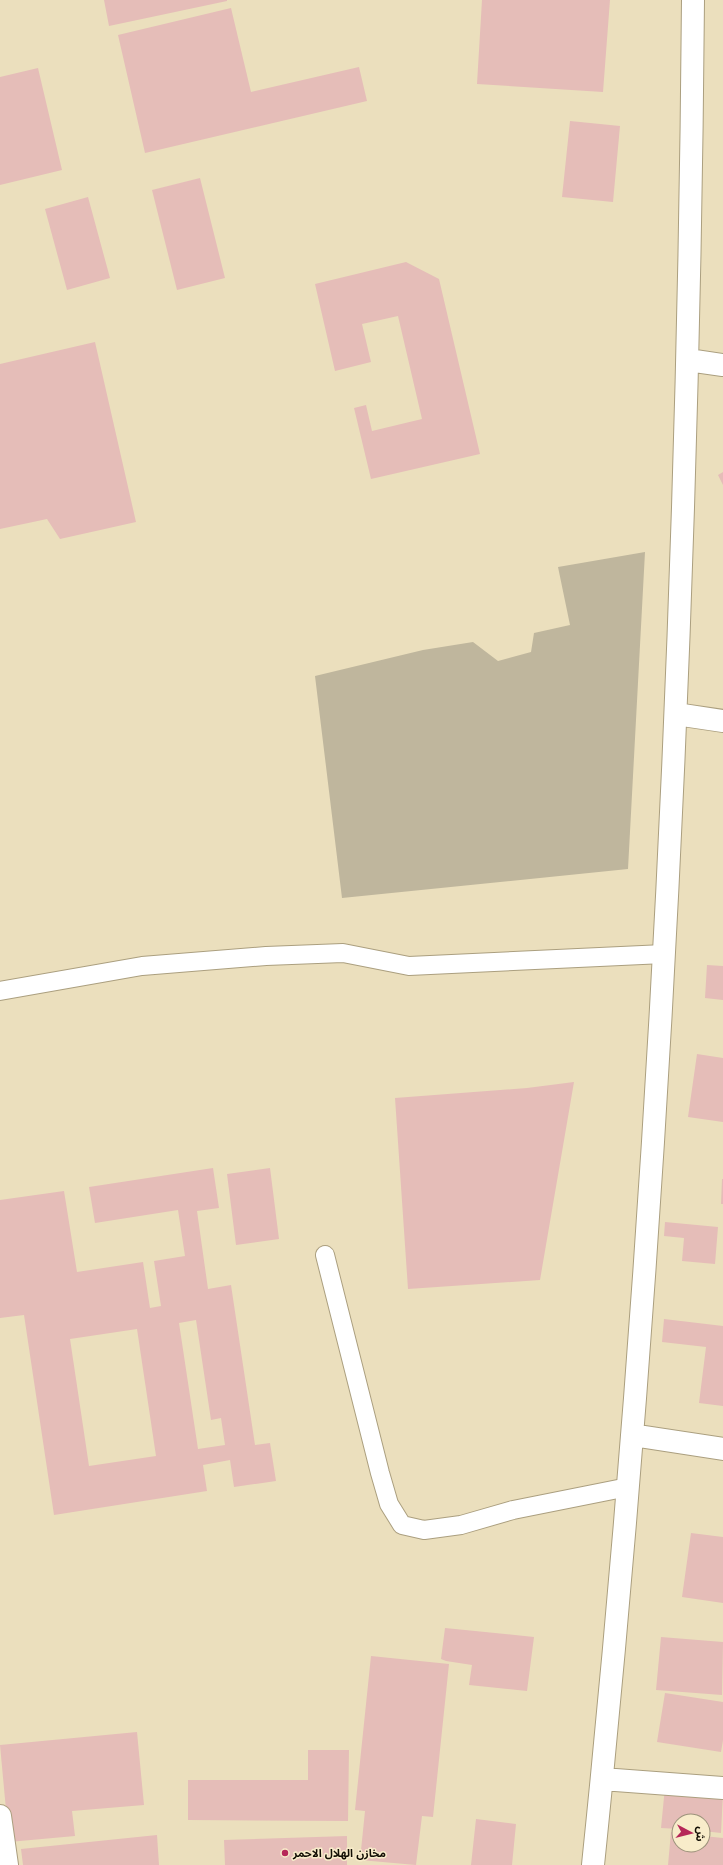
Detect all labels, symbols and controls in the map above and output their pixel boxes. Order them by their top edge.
north arrow [671,1813,711,1853]
text: ش [693,1826,708,1842]
place label: مخازن الهلال الاحمر [292,1847,386,1860]
marker: مخازن الهلال الاحمر [280,1848,290,1858]

